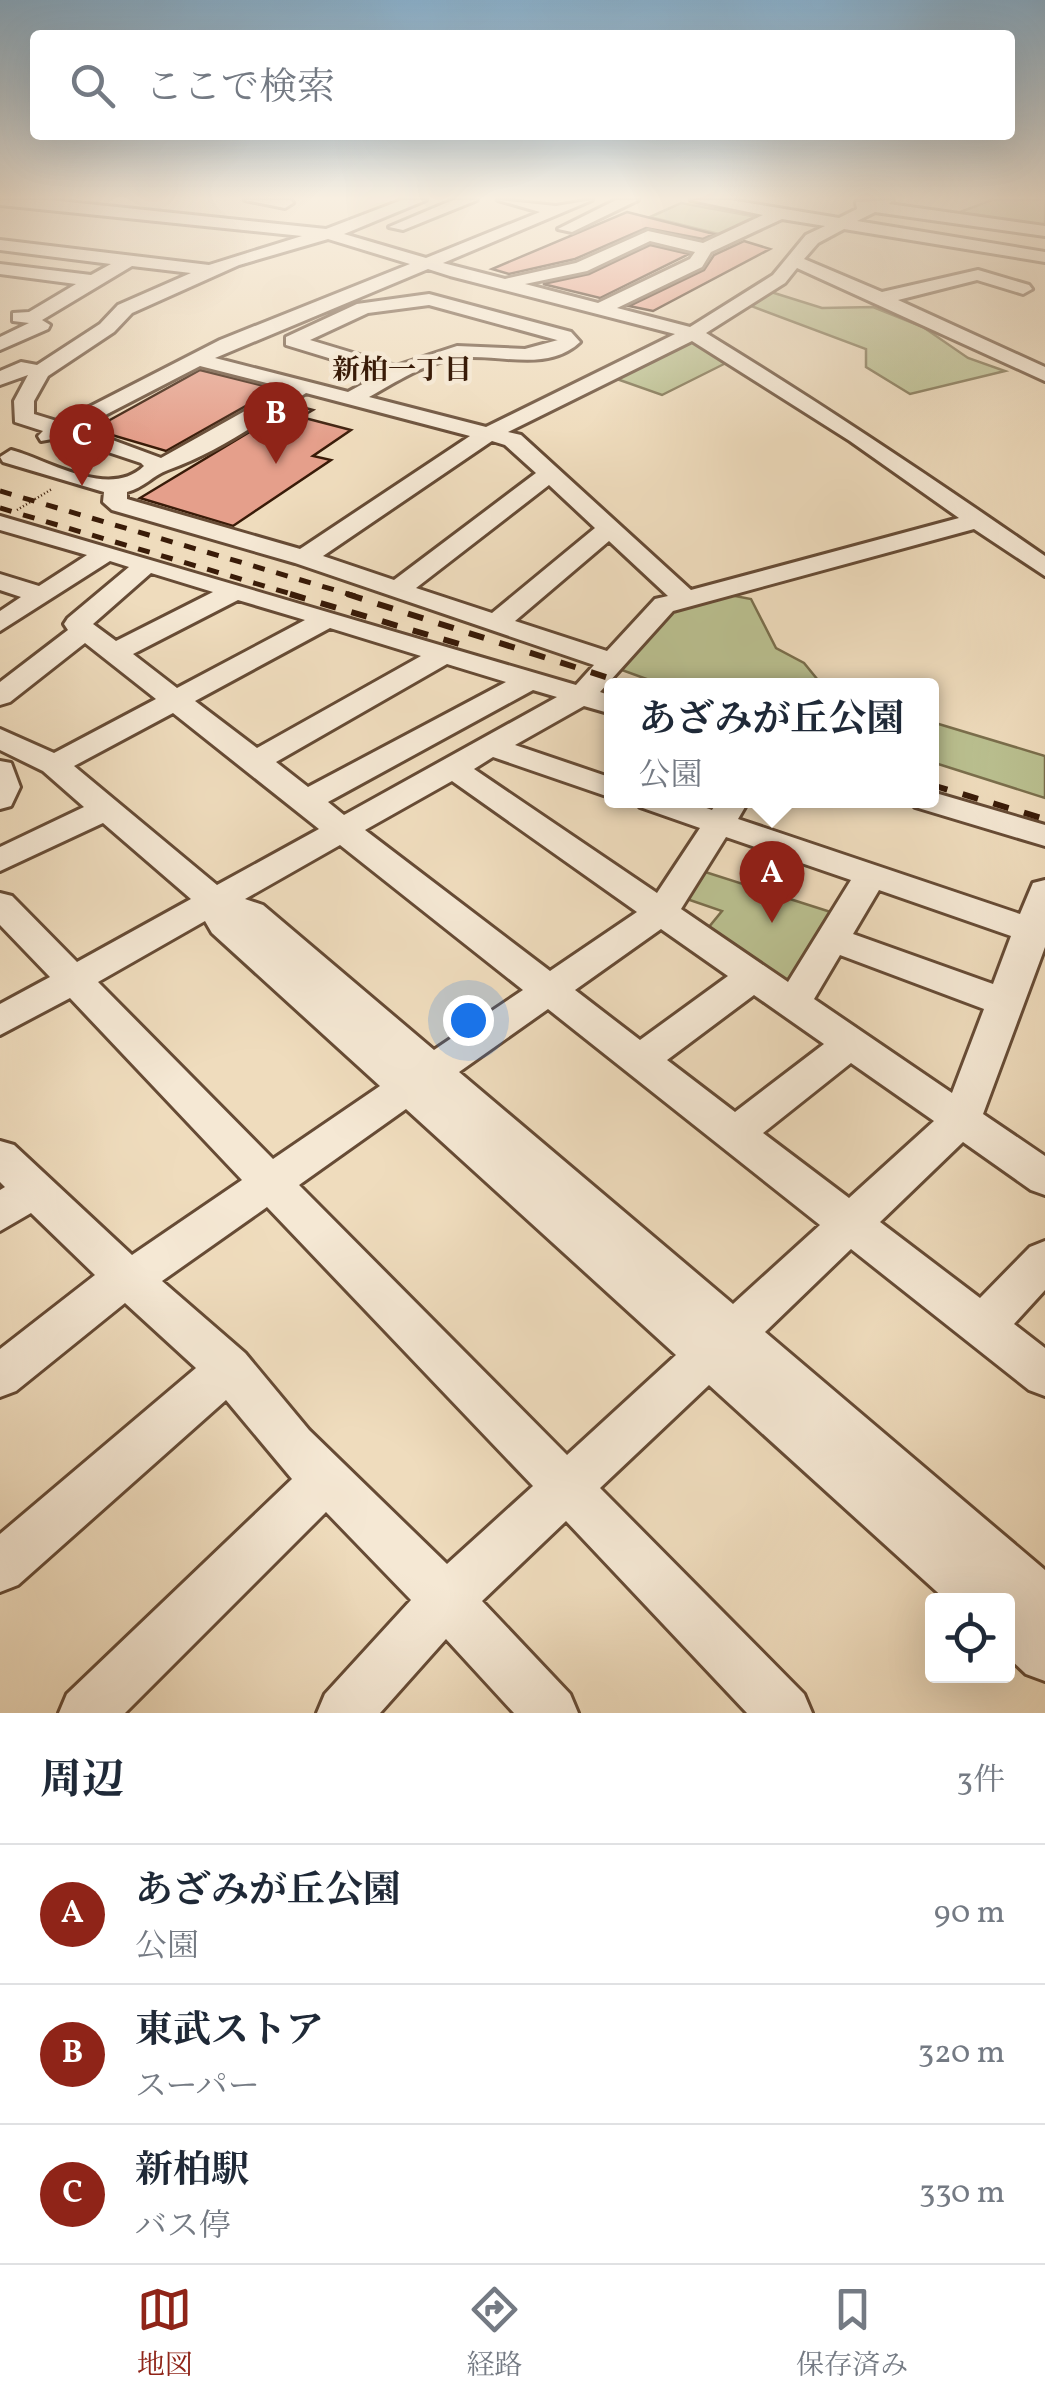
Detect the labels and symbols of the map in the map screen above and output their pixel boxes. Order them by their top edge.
district label: 新柏一丁目 [332,352,472,391]
pin: B [244,382,308,464]
pin: C [49,404,114,486]
pin: A [740,840,804,923]
your location [443,995,494,1046]

